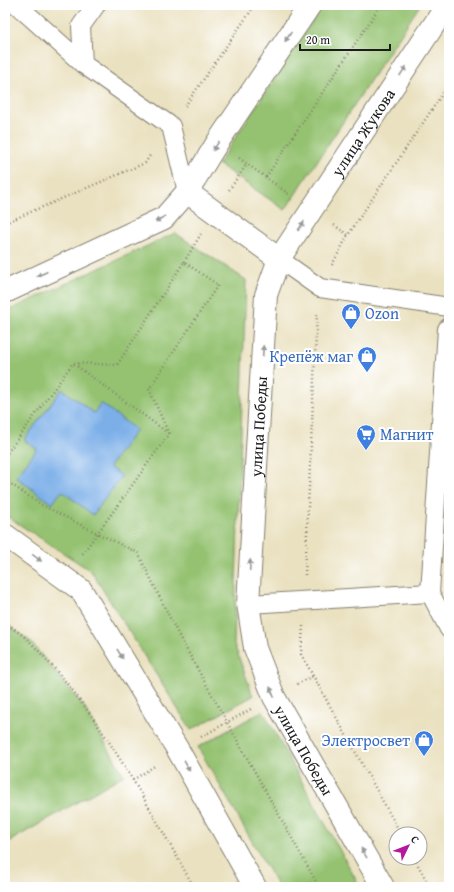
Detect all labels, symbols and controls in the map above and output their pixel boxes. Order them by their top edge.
scale bar [300,26,390,52]
text: 20 m [306,31,330,48]
one-way arrow [284,32,292,43]
one-way arrow [399,66,407,76]
street label: улица Жукова [324,83,401,182]
one-way arrow [212,141,220,151]
one-way arrow [154,216,166,222]
one-way arrow [297,220,304,232]
one-way arrow [37,271,48,277]
place label: Ozon [365,301,399,325]
shop icon: Ozon [340,302,362,330]
one-way arrow [260,344,266,357]
place label: Крепёж маг [269,344,353,368]
shop icon: Крепёж маг [356,345,378,373]
street label: улица Победы [243,375,273,478]
place label: Магнит [380,422,434,446]
supermarket icon: Магнит [355,423,377,451]
one-way arrow [31,554,42,562]
one-way arrow [247,559,254,571]
one-way arrow [116,649,124,659]
one-way arrow [268,685,274,697]
street label: улица Победы [268,699,340,800]
place label: Электросвет [322,728,410,752]
shop icon: Электросвет [413,729,435,757]
one-way arrow [183,760,190,771]
north arrow [388,826,428,866]
text: С [407,831,423,847]
one-way arrow [360,847,367,859]

